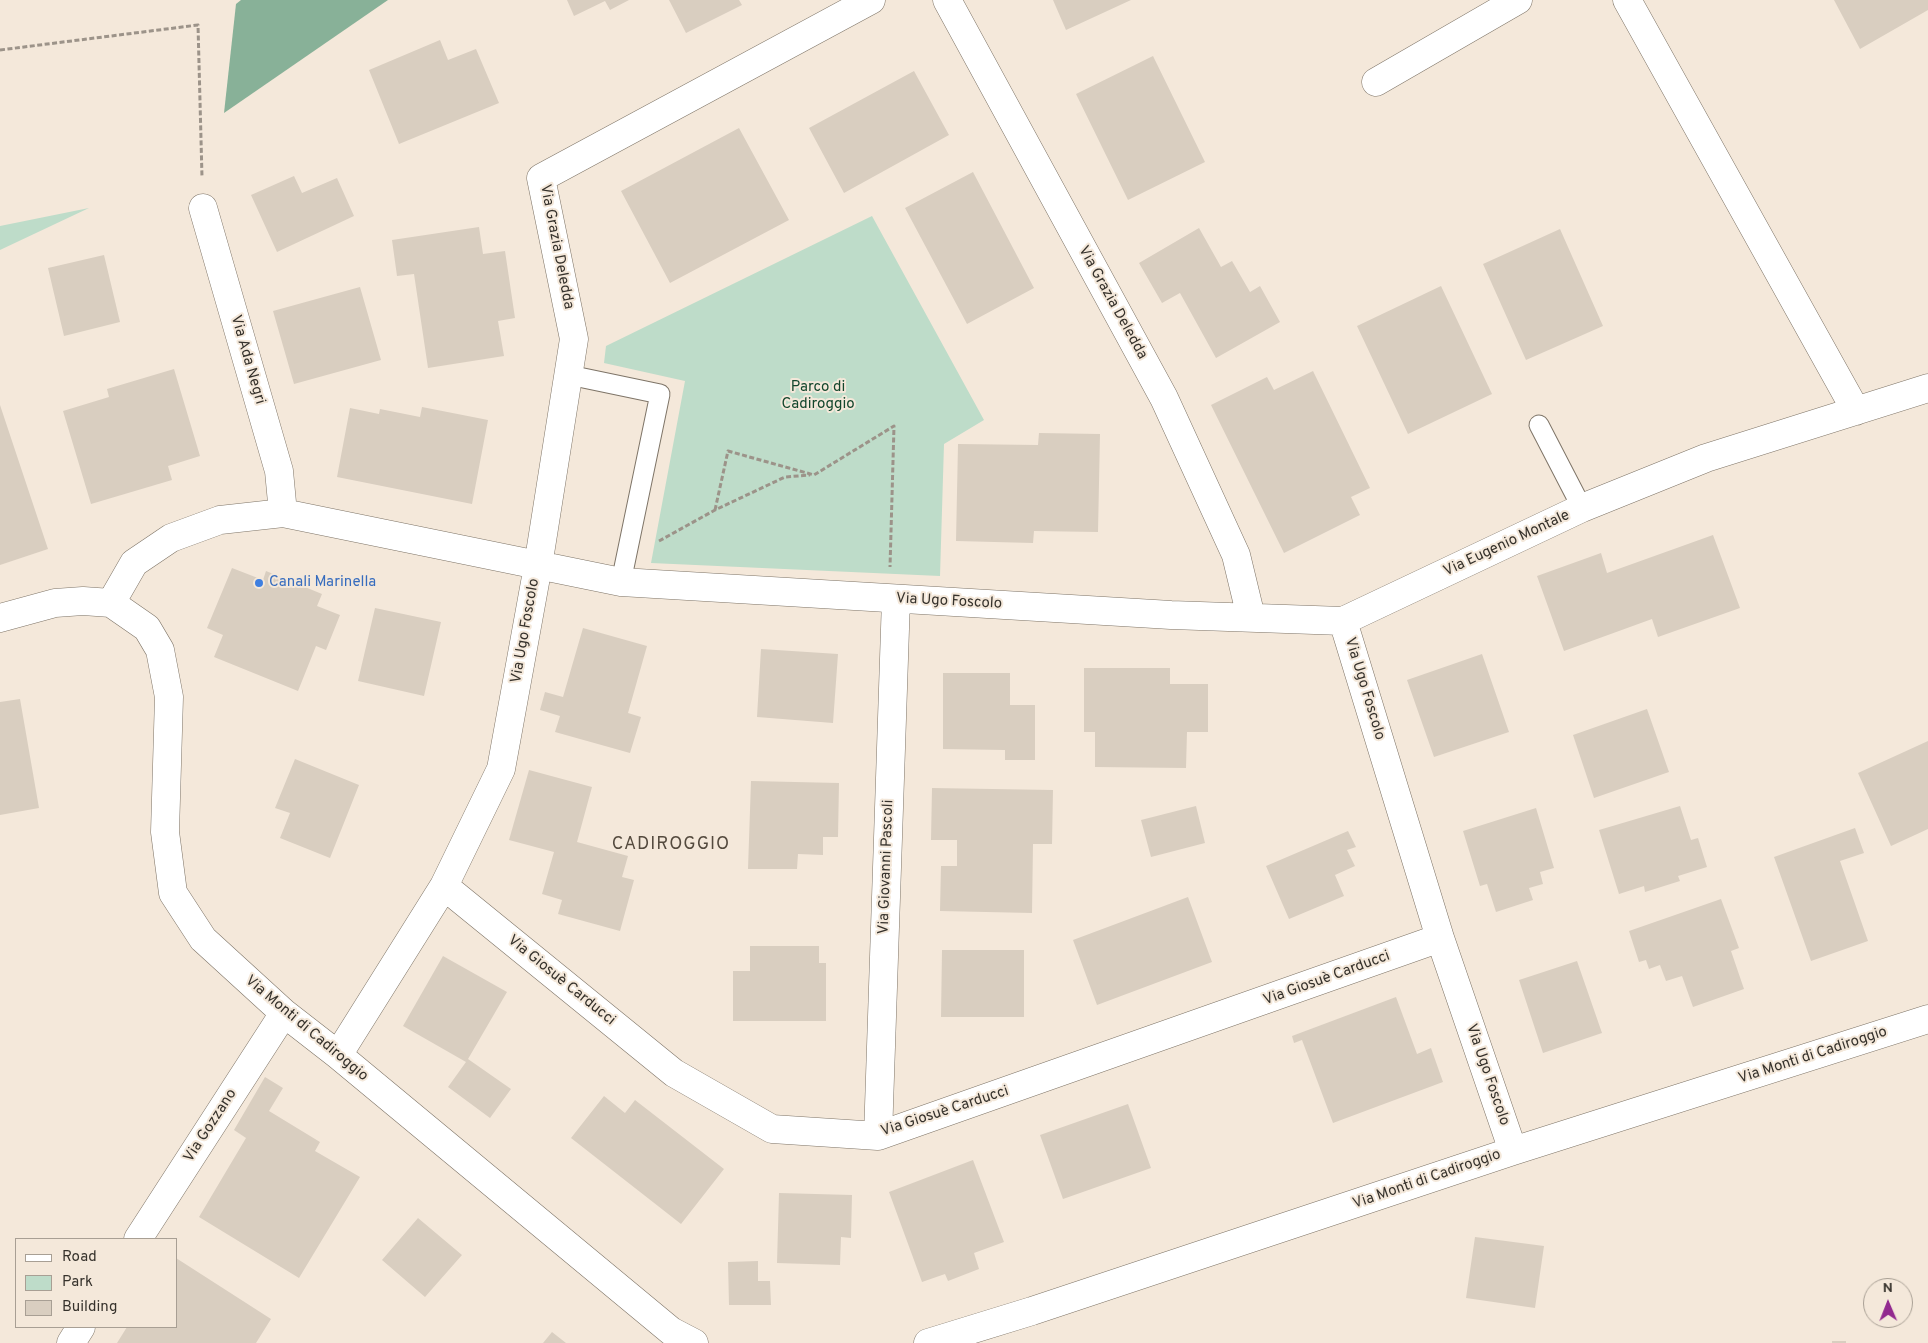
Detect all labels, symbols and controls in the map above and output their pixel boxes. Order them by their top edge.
street label: Via Grazia Deledda [535,183,577,311]
street label: Via Grazia Deledda [1073,243,1151,363]
street label: Via Ada Negri [226,313,268,407]
park label: Parco di Cadiroggio [781,379,855,414]
street label: Via Eugenio Montale [1441,507,1573,581]
place label: Canali Marinella [269,574,376,592]
marker: Canali Marinella [253,577,265,589]
street label: Via Ugo Foscolo [508,577,544,685]
street label: Via Ugo Foscolo [895,590,1003,614]
street label: Via Ugo Foscolo [1340,636,1388,742]
street label: Via Giovanni Pascoli [876,799,898,935]
district label: CADIROGGIO [611,834,731,856]
street label: Via Giosuè Carducci [504,932,618,1030]
street label: Via Giosuè Carducci [1261,948,1393,1010]
street label: Via Monti di Cadiroggio [241,972,371,1086]
street label: Via Ugo Foscolo [1461,1022,1513,1128]
street label: Via Monti di Cadiroggio [1736,1023,1890,1089]
street label: Via Giosuè Carducci [879,1083,1011,1141]
street label: Via Gozzano [181,1086,241,1166]
street label: Via Monti di Cadiroggio [1351,1146,1503,1214]
legend [15,1238,178,1328]
text: Road [62,1248,97,1267]
text: Park [62,1273,93,1292]
north arrow [1863,1278,1913,1328]
text: N [1883,1280,1893,1297]
text: Building [62,1298,117,1317]

